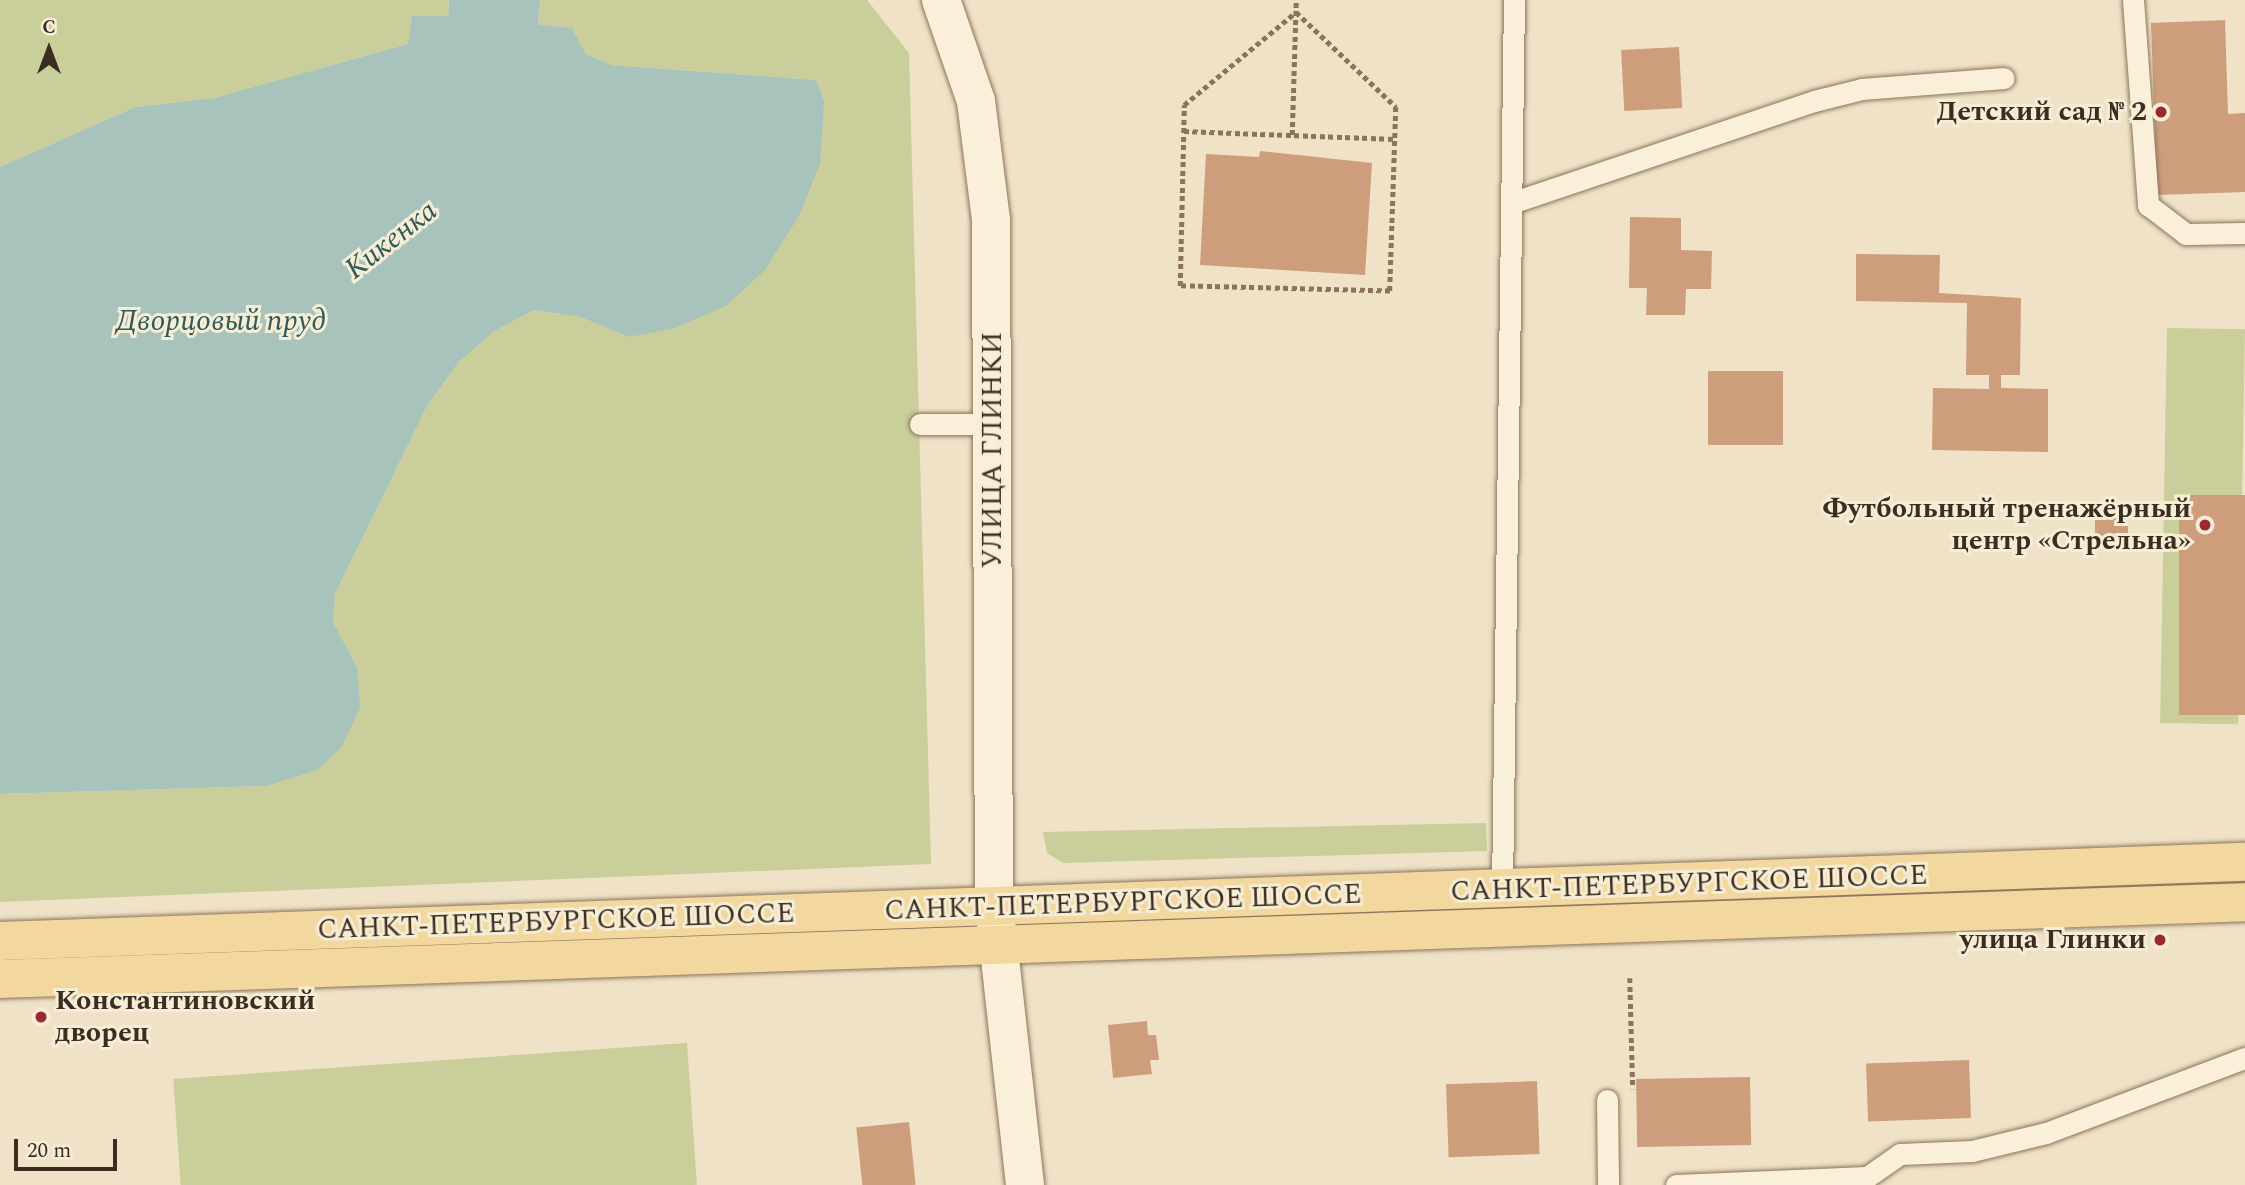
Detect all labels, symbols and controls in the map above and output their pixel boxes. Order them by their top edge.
text: С [42,13,56,42]
north arrow [14,14,84,84]
place label: Детский сад № 2 [1937,95,2147,129]
marker: Детский сад № 2 [2153,104,2169,120]
water label: Кикенка [338,193,444,287]
water label: Дворцовый пруд [116,303,326,339]
street label: УЛИЦА ГЛИНКИ [976,331,1010,569]
place label: Футбольный тренажёрный центр «Стрельна» [1822,492,2191,558]
marker: Футбольный тренажёрный центр «Стрельна» [2197,517,2213,533]
street label: САНКТ-ПЕТЕРБУРГСКОЕ ШОССЕ [1450,859,1928,909]
street label: САНКТ-ПЕТЕРБУРГСКОЕ ШОССЕ [884,878,1362,928]
street label: САНКТ-ПЕТЕРБУРГСКОЕ ШОССЕ [317,897,795,947]
place label: улица Глинки [1960,923,2146,957]
marker: улица Глинки [2152,932,2168,948]
place label: Константиновский дворец [55,984,315,1050]
marker: Константиновский дворец [33,1009,49,1025]
scale bar [18,1126,121,1170]
text: 20 m [27,1135,71,1167]

